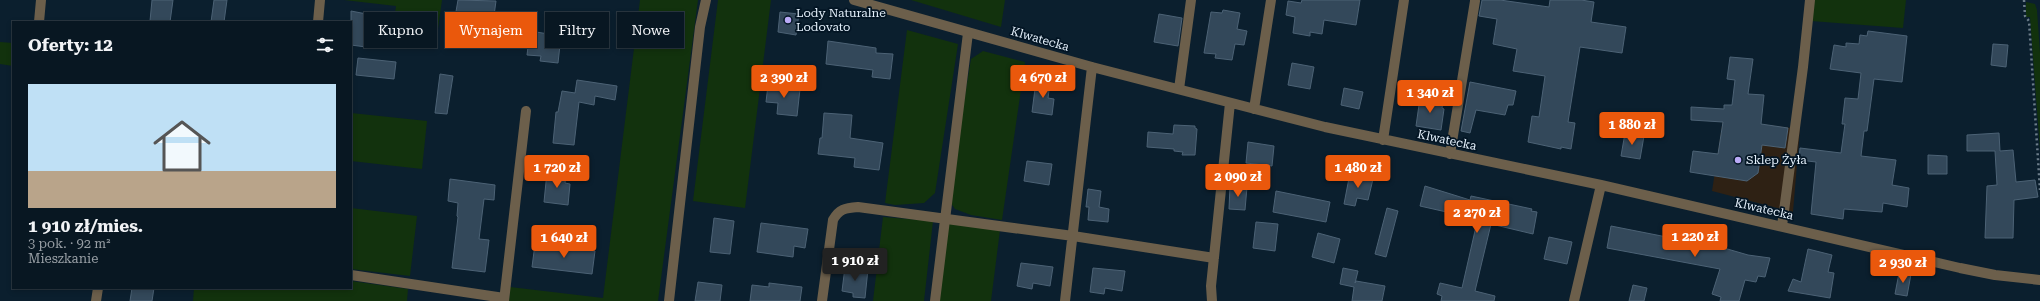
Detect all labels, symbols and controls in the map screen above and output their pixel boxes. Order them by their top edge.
place label: Lody Naturalne Lodovato [796,6,886,34]
chip: Kupno [364,12,437,48]
chip: Wynajem [445,12,537,48]
chip: Filtry [545,12,609,48]
chip: Nowe [617,12,684,48]
marker: Lody Naturalne Lodovato [783,15,793,25]
street label: Klwatecka [1009,24,1071,54]
icon: filters [314,34,336,56]
text: Oferty: 12 [28,35,113,55]
pin: 2 390 zł [743,65,825,99]
pin: 4 670 zł [1002,65,1084,99]
text: 2 390 zł [760,70,808,85]
text: 4 670 zł [1019,70,1067,85]
pin: 1 340 zł [1389,80,1471,114]
text: 1 340 zł [1406,85,1454,100]
icon: home [146,110,218,182]
pin: 1 880 zł [1591,112,1673,146]
text: 1 880 zł [1608,117,1656,132]
street label: Klwatecka [1416,127,1478,153]
place label: Sklep Żyła [1746,153,1807,167]
pin: 1 720 zł [516,155,598,189]
pin: 1 480 zł [1317,155,1399,189]
marker: Sklep Żyła [1733,155,1743,165]
text: 1 720 zł [533,160,581,175]
text: 1 480 zł [1334,160,1382,175]
pin: 2 090 zł [1197,164,1279,198]
text: 2 090 zł [1214,169,1262,184]
street label: Klwatecka [1733,195,1795,223]
pin: 2 270 zł [1436,200,1518,234]
text: 2 270 zł [1453,205,1501,220]
text: 1 910 zł/mies. [28,216,143,236]
pin: 1 220 zł [1654,224,1736,258]
pin: 1 640 zł [523,225,605,259]
text: 1 220 zł [1671,229,1719,244]
text: 1 640 zł [540,230,588,245]
text: 3 pok. · 92 m² [28,236,110,251]
pin: 1 910 zł [814,248,896,282]
pin: 2 930 zł [1862,250,1944,284]
text: Mieszkanie [28,251,98,266]
text: 1 910 zł [831,253,879,268]
text: 2 930 zł [1879,255,1927,270]

